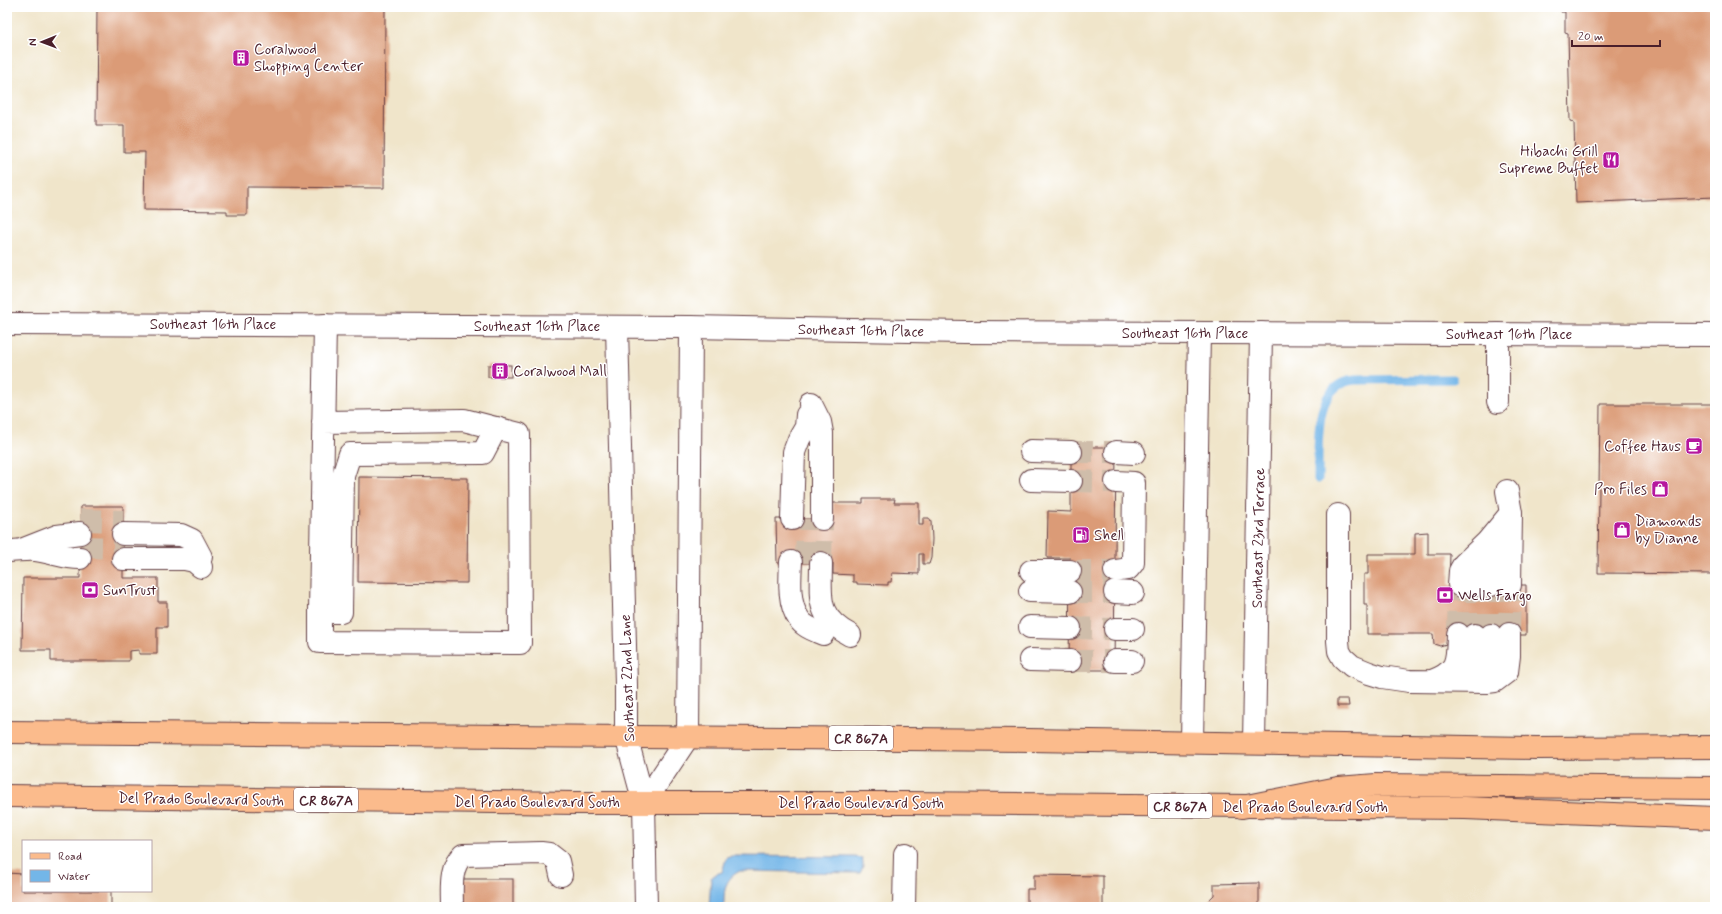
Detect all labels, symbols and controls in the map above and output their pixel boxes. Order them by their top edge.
north arrow [22,22,62,62]
scale bar [1572,22,1660,48]
text: 20 m [1578,29,1604,45]
text: N [26,38,40,46]
place label: Coralwood Shopping Center [254,40,364,77]
building icon: Coralwood Shopping Center [231,48,251,68]
place label: Hibachi Grill Supreme Buffet [1499,142,1598,179]
restaurant icon: Hibachi Grill Supreme Buffet [1601,150,1621,170]
street label: Southeast 16th Place [150,315,276,335]
street label: Southeast 16th Place [474,317,600,337]
street label: Southeast 16th Place [798,320,925,342]
street label: Southeast 16th Place [1122,324,1248,344]
street label: Southeast 16th Place [1446,325,1572,345]
building icon: Coralwood Mall [490,361,510,381]
place label: Coralwood Mall [513,362,607,382]
cafe icon: Coffee Haus [1684,436,1704,456]
place label: Coffee Haus [1604,437,1681,457]
street label: Southeast 23rd Terrace [1248,468,1270,608]
shop icon: Pro Files [1650,479,1670,499]
place label: Pro Files [1594,480,1647,500]
place label: Diamonds by Dianne [1635,512,1702,549]
shop icon: Diamonds by Dianne [1612,520,1632,540]
fuel station icon: Shell [1071,525,1091,545]
place label: Shell [1094,526,1124,546]
bank icon: SunTrust [80,580,100,600]
place label: SunTrust [103,581,157,601]
bank icon: Wells Fargo [1435,585,1455,605]
place label: Wells Fargo [1458,586,1532,606]
street label: Southeast 22nd Lane [616,614,640,742]
road number: CR 867A [829,726,893,750]
road number: CR 867A [294,788,358,812]
street label: Del Prado Boulevard South [118,789,284,811]
street label: Del Prado Boulevard South [454,793,620,813]
street label: Del Prado Boulevard South [778,794,944,814]
road number: CR 867A [1148,794,1212,818]
street label: Del Prado Boulevard South [1222,798,1388,818]
legend [22,840,152,892]
text: Road [58,849,82,865]
text: Water [58,869,90,885]

